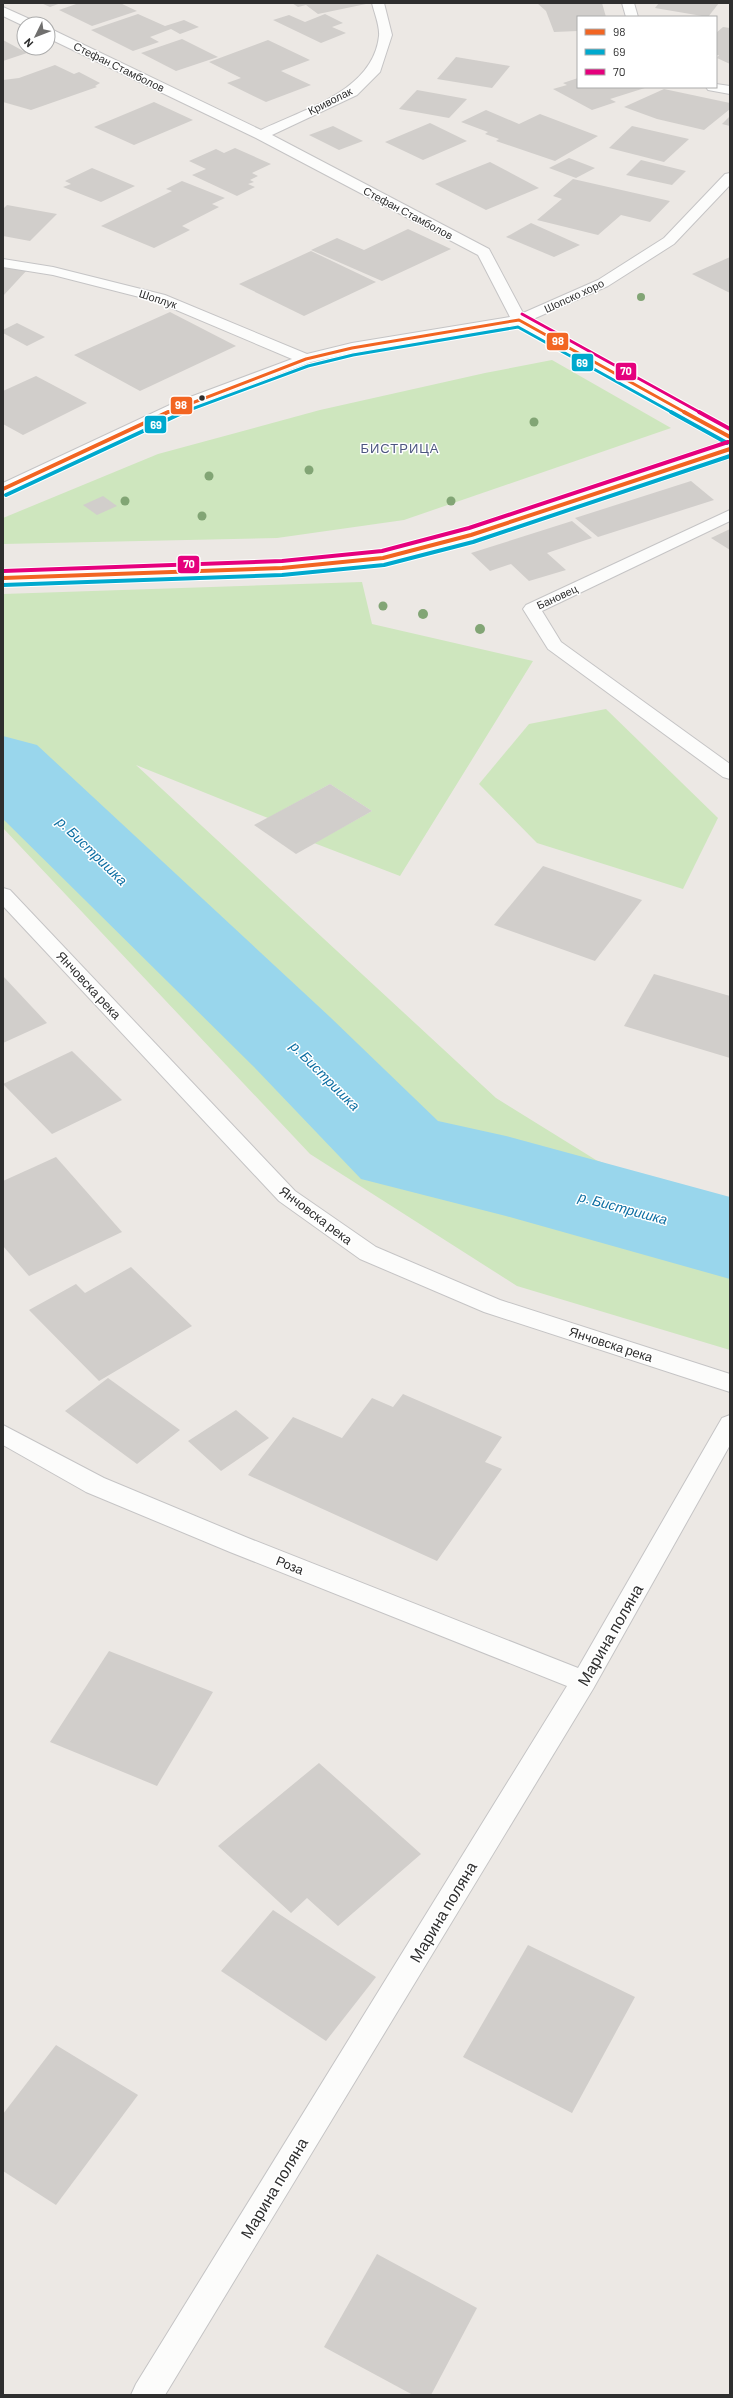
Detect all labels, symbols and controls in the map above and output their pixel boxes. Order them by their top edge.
north arrow [16,16,56,56]
legend [577,16,717,88]
text: 98 [613,24,626,38]
text: N [21,36,36,50]
street label: Стефан Стамболов [72,39,167,94]
text: 69 [613,44,625,58]
text: 70 [613,64,625,78]
street label: Криволак [306,84,354,117]
street label: Стефан Стамболов [361,183,455,242]
street label: Шопско хоро [542,276,606,315]
street label: Шоплук [138,286,179,311]
line badge: 98 [546,332,569,351]
text: 98 [552,334,564,347]
line badge: 69 [571,353,594,372]
text: 69 [576,356,588,369]
line badge: 70 [615,362,637,381]
text: 70 [620,364,632,377]
unlabelled marker [197,393,207,403]
line badge: 98 [170,396,193,415]
text: 98 [175,398,187,411]
line badge: 69 [144,415,167,434]
text: 69 [150,418,162,431]
district label: БИСТРИЦА [360,440,440,456]
line badge: 70 [177,555,200,574]
text: 70 [183,557,195,570]
street label: Бановец [534,581,580,612]
water label: р. Бистришка [53,812,131,889]
street label: Янчовска река [53,948,125,1023]
water label: р. Бистришка [286,1037,364,1114]
street label: Янчовска река [276,1182,356,1248]
water label: р. Бистришка [576,1187,670,1228]
street label: Янчовска река [567,1323,656,1365]
street label: Роза [274,1552,307,1578]
street label: Марина поляна [573,1580,646,1689]
street label: Марина поляна [405,1858,480,1966]
street label: Марина поляна [236,2134,311,2242]

